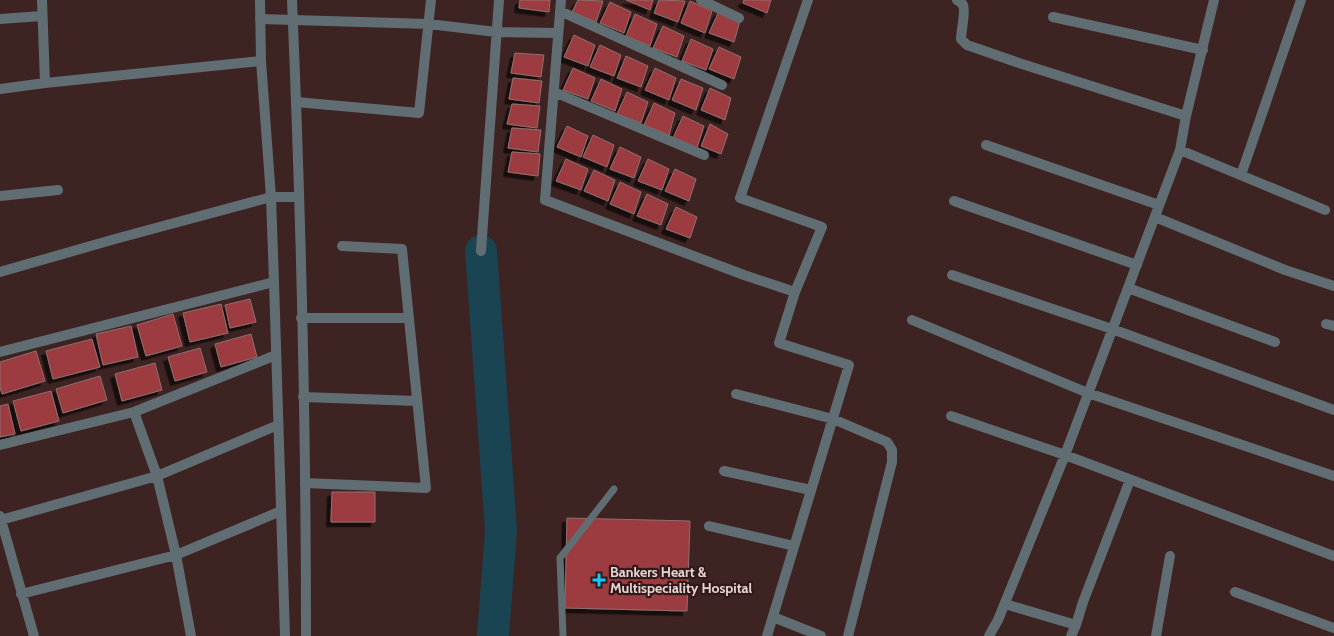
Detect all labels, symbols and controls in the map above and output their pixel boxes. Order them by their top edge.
place label: Bankers Heart & Multispeciality Hospital [610,563,752,597]
marker: Bankers Heart & Multispeciality Hospital [592,573,606,587]

